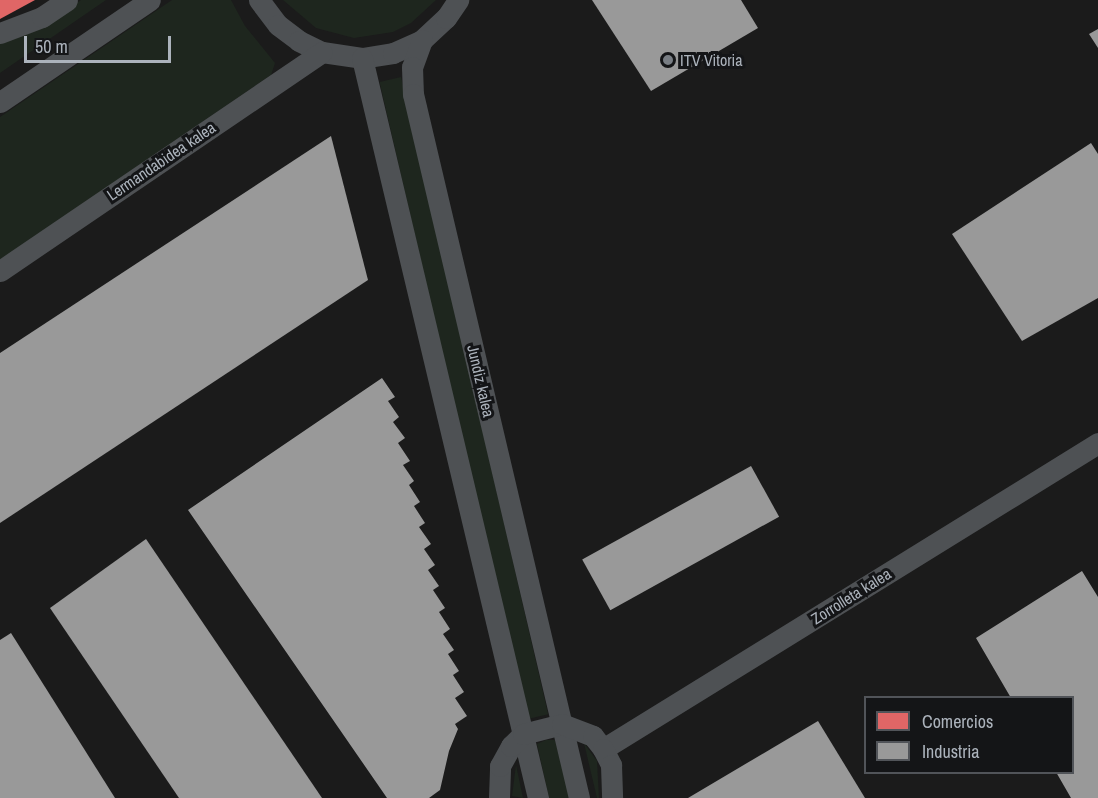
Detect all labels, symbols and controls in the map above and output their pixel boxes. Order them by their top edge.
scale bar [27,24,174,62]
text: 50 m [35,34,68,59]
place label: ITV Vitoria [680,50,742,70]
marker: ITV Vitoria [661,53,675,67]
street label: Lermandabidea kalea [103,118,219,204]
street label: Jundiz kalea [463,343,499,419]
street label: Zorrolleta kalea [808,564,894,628]
legend [864,696,1074,774]
text: Comercios [922,709,993,734]
text: Industria [922,739,979,764]

